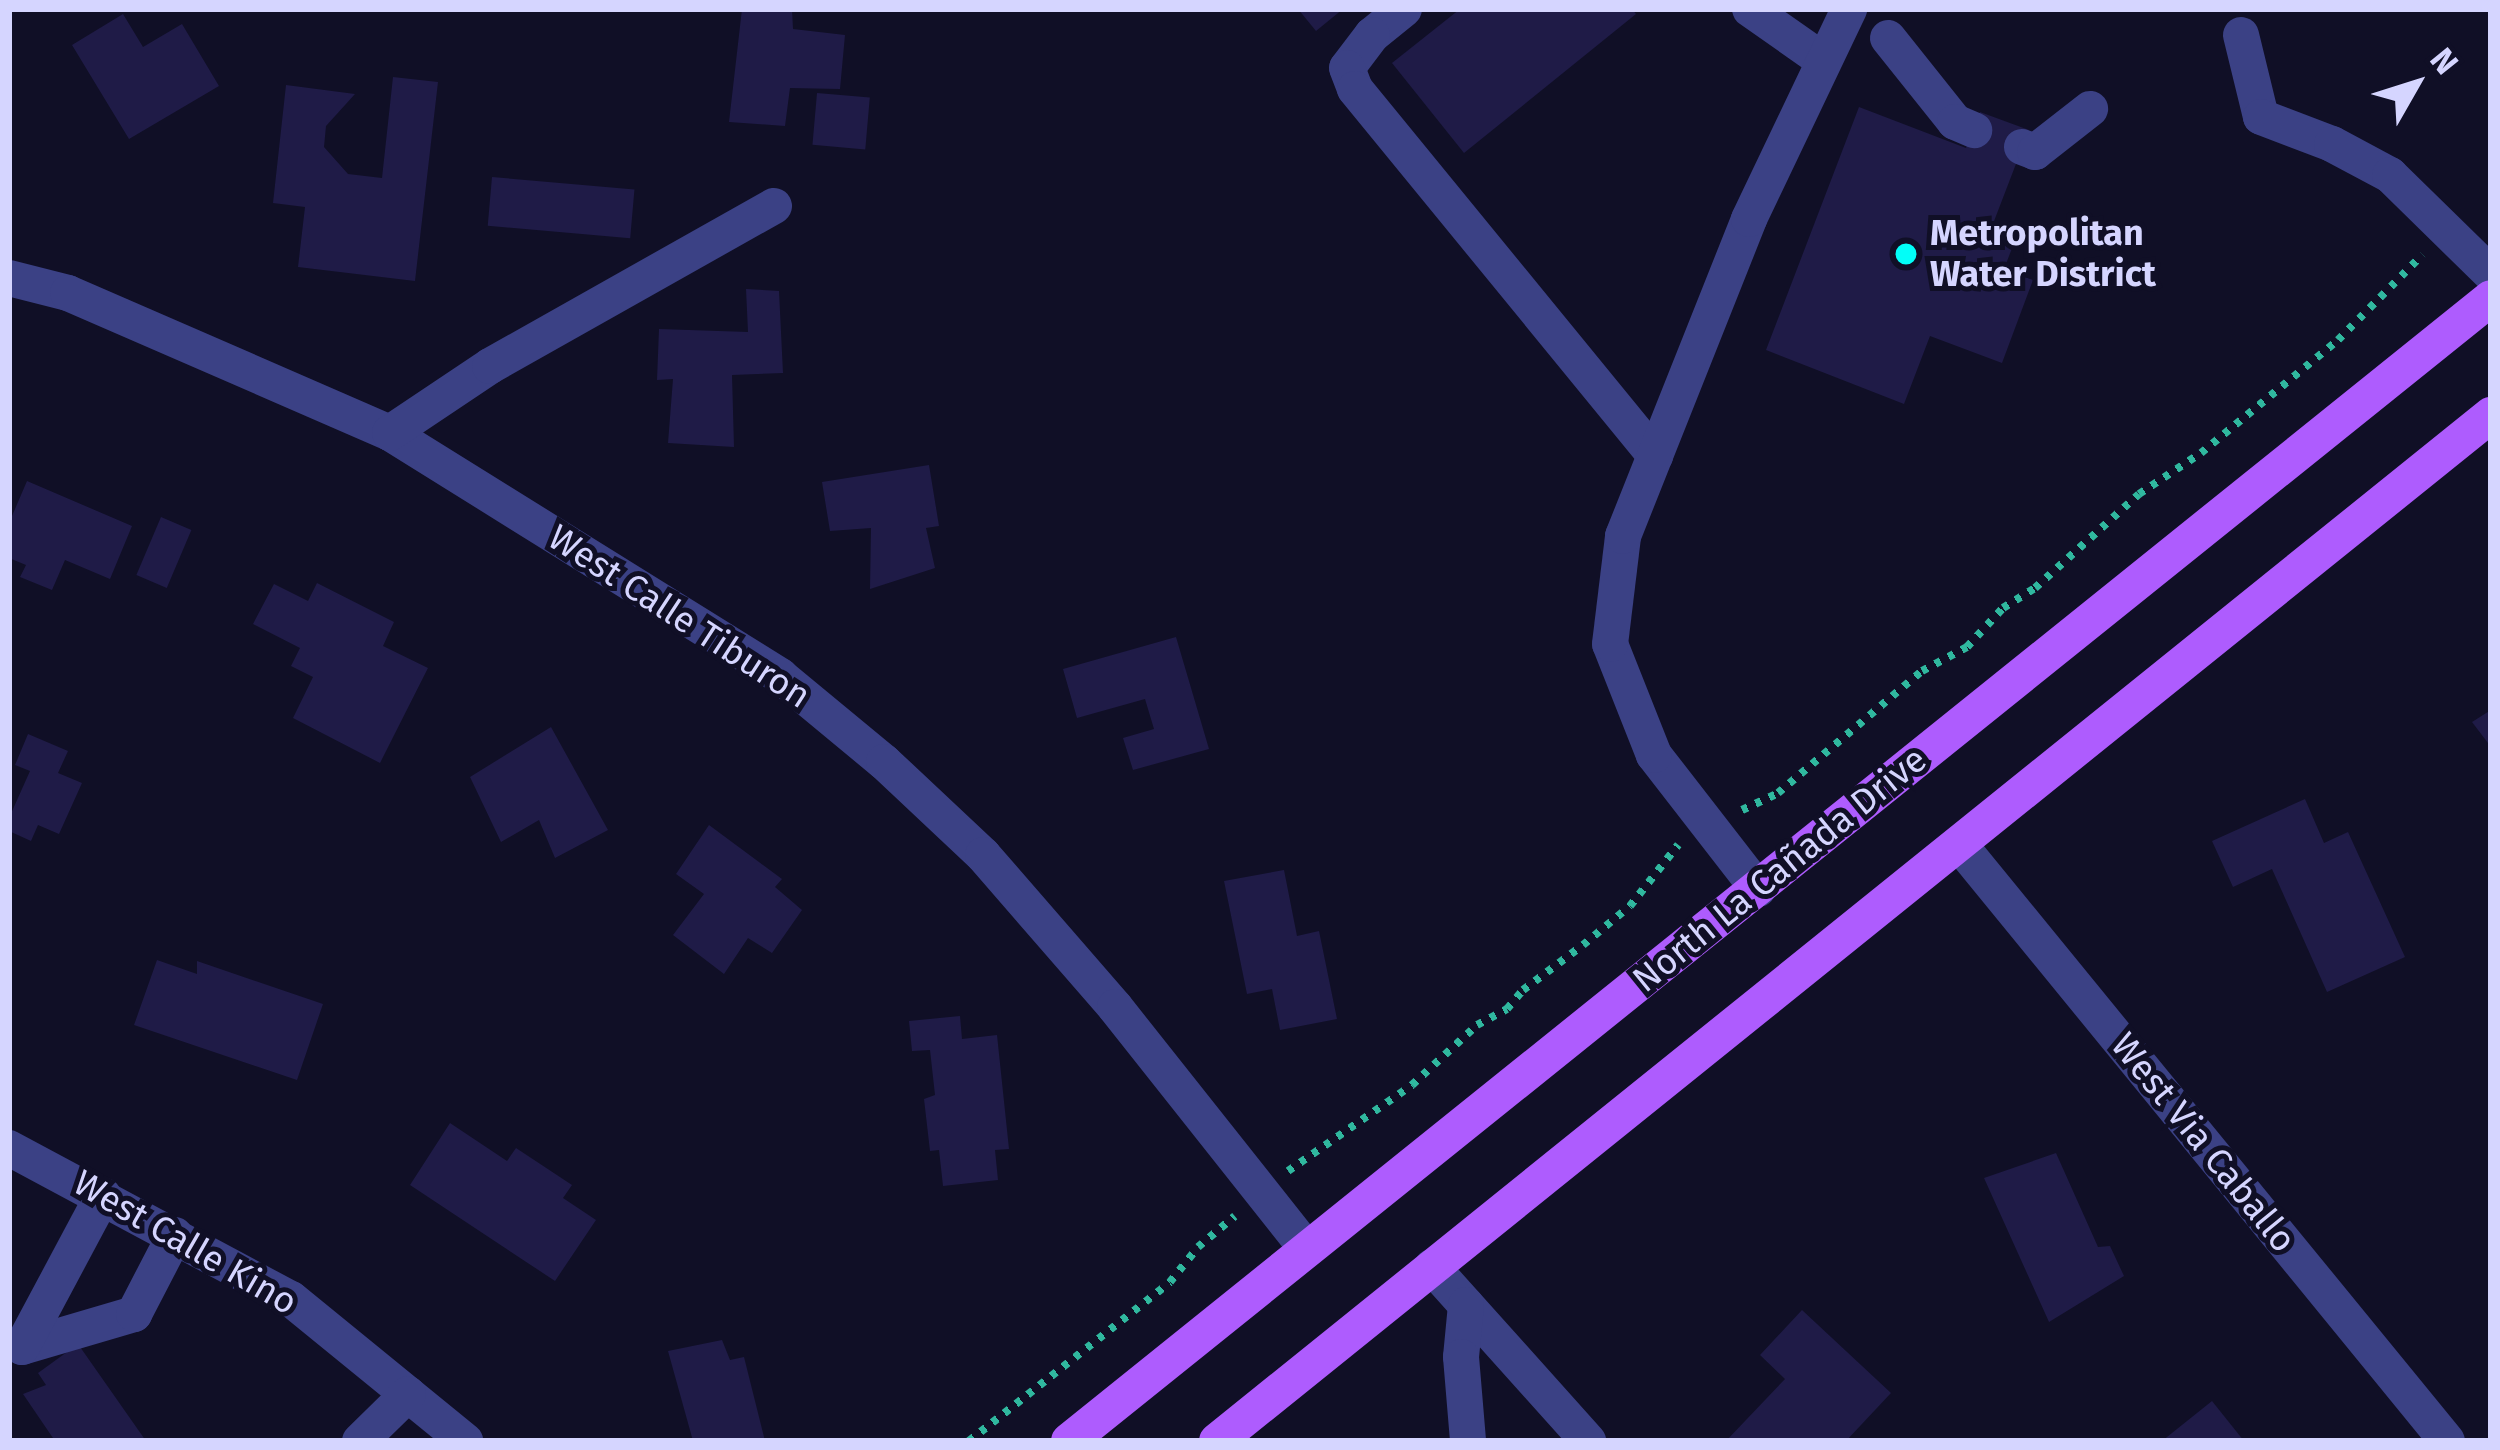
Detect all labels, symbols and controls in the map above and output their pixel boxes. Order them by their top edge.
north arrow [2356,24,2476,144]
text: N [2422,40,2466,82]
place label: Metropolitan Water District [1930,211,2156,296]
marker: Metropolitan Water District [1893,241,1919,267]
street label: West Calle Tiburon [540,516,818,718]
street label: North La Cañada Drive [1625,738,1935,1002]
street label: West Via Caballo [2102,1025,2304,1261]
street label: West Calle Kino [66,1162,304,1324]

